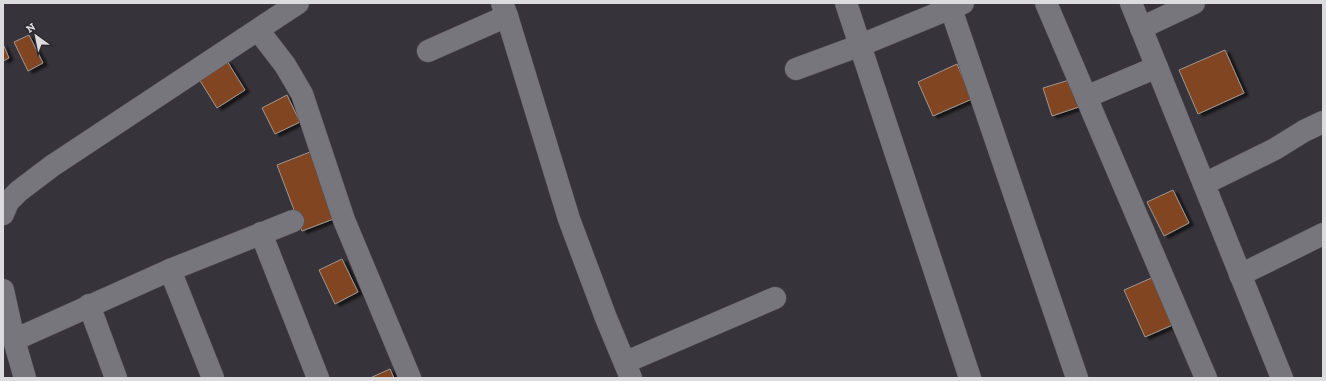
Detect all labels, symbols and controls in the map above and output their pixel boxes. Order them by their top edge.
north arrow [16,16,56,56]
text: N [24,20,38,36]

